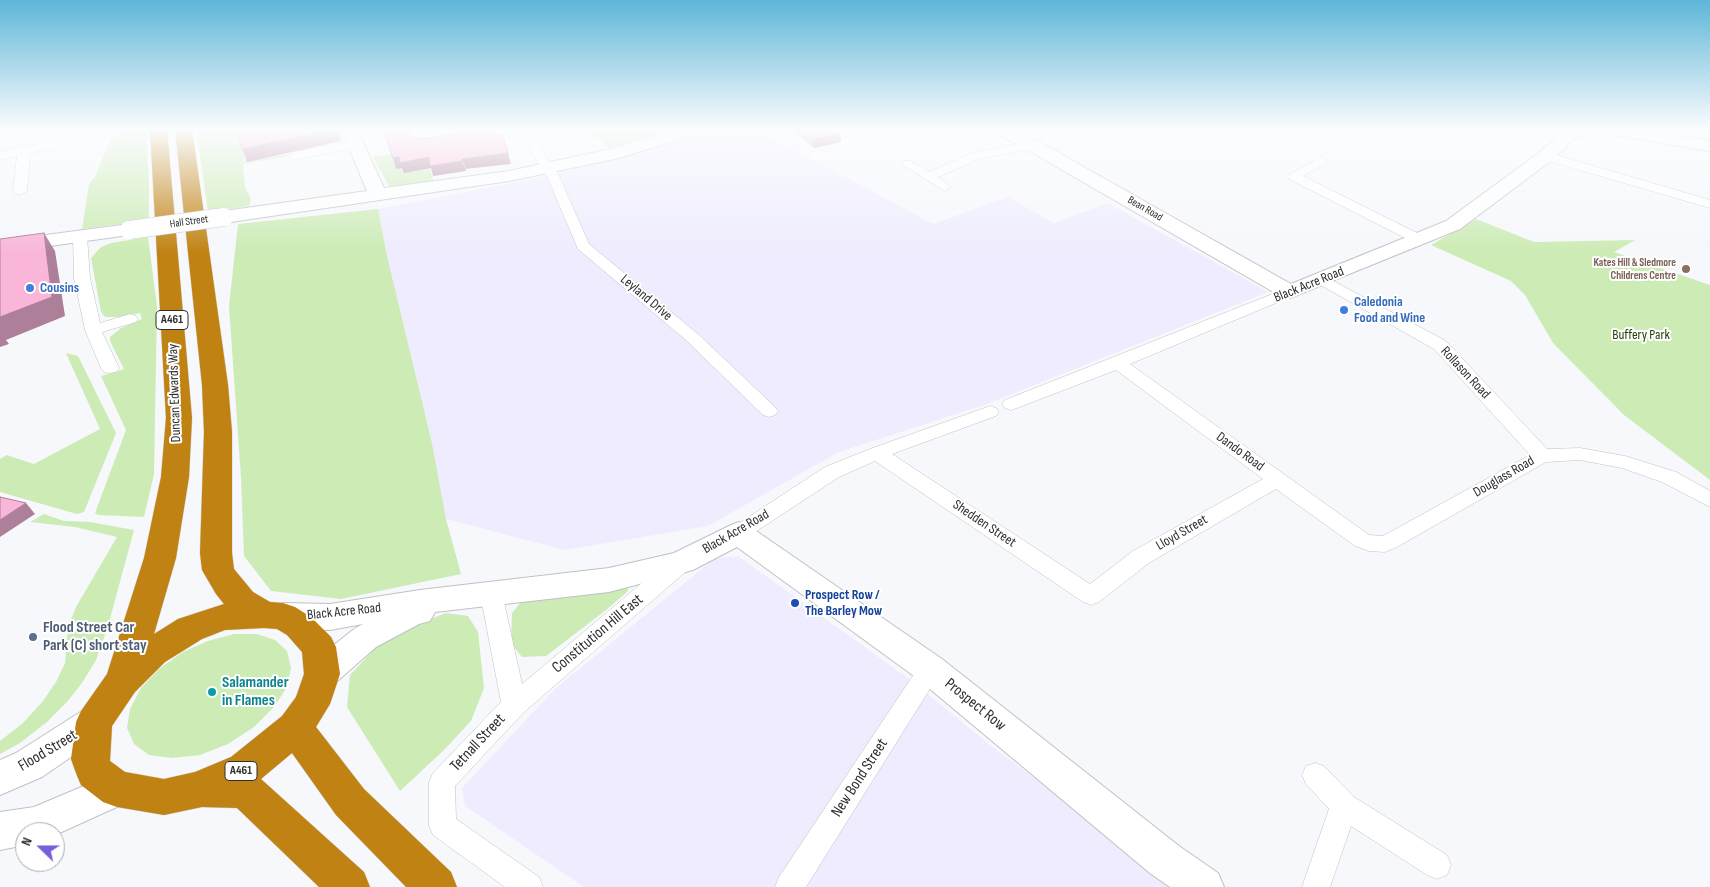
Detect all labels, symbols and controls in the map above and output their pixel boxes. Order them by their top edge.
street label: Bean Road [1125,194,1165,224]
street label: Hall Street [169,213,209,231]
place label: Kates Hill & Sledmore Childrens Centre [1593,256,1676,282]
street label: Black Acre Road [1272,263,1346,307]
marker: Kates Hill & Sledmore Childrens Centre [1680,263,1692,275]
street label: Leyland Drive [617,271,675,325]
place label: Cousins [40,280,79,296]
marker: Cousins [24,282,36,294]
place label: Caledonia Food and Wine [1354,294,1425,326]
marker: Caledonia Food and Wine [1338,304,1350,316]
road number: A461 [156,310,188,330]
park label: Buffery Park [1612,327,1670,343]
street label: Duncan Edwards Way [165,343,185,443]
street label: Rollason Road [1437,343,1493,403]
street label: Dando Road [1213,429,1267,475]
street label: Douglass Road [1471,453,1537,501]
street label: Shedden Street [949,497,1019,551]
street label: Black Acre Road [700,506,772,558]
street label: Lloyd Street [1153,512,1211,554]
place label: Prospect Row / The Barley Mow [805,587,882,620]
street label: Constitution Hill East [549,590,647,678]
marker: Prospect Row / The Barley Mow [789,597,801,609]
street label: Black Acre Road [306,600,382,624]
place label: Flood Street Car Park (C) short stay [43,618,147,656]
marker: Flood Street Car Park (C) short stay [27,631,39,643]
place label: Salamander in Flames [222,673,289,711]
street label: Prospect Row [941,675,1009,735]
marker: Salamander in Flames [206,686,218,698]
street label: Tetnall Street [446,710,510,776]
street label: Flood Street [15,726,81,776]
street label: New Bond Street [828,735,892,821]
road number: A461 [225,761,257,780]
north arrow [15,822,65,872]
text: N [17,835,36,848]

